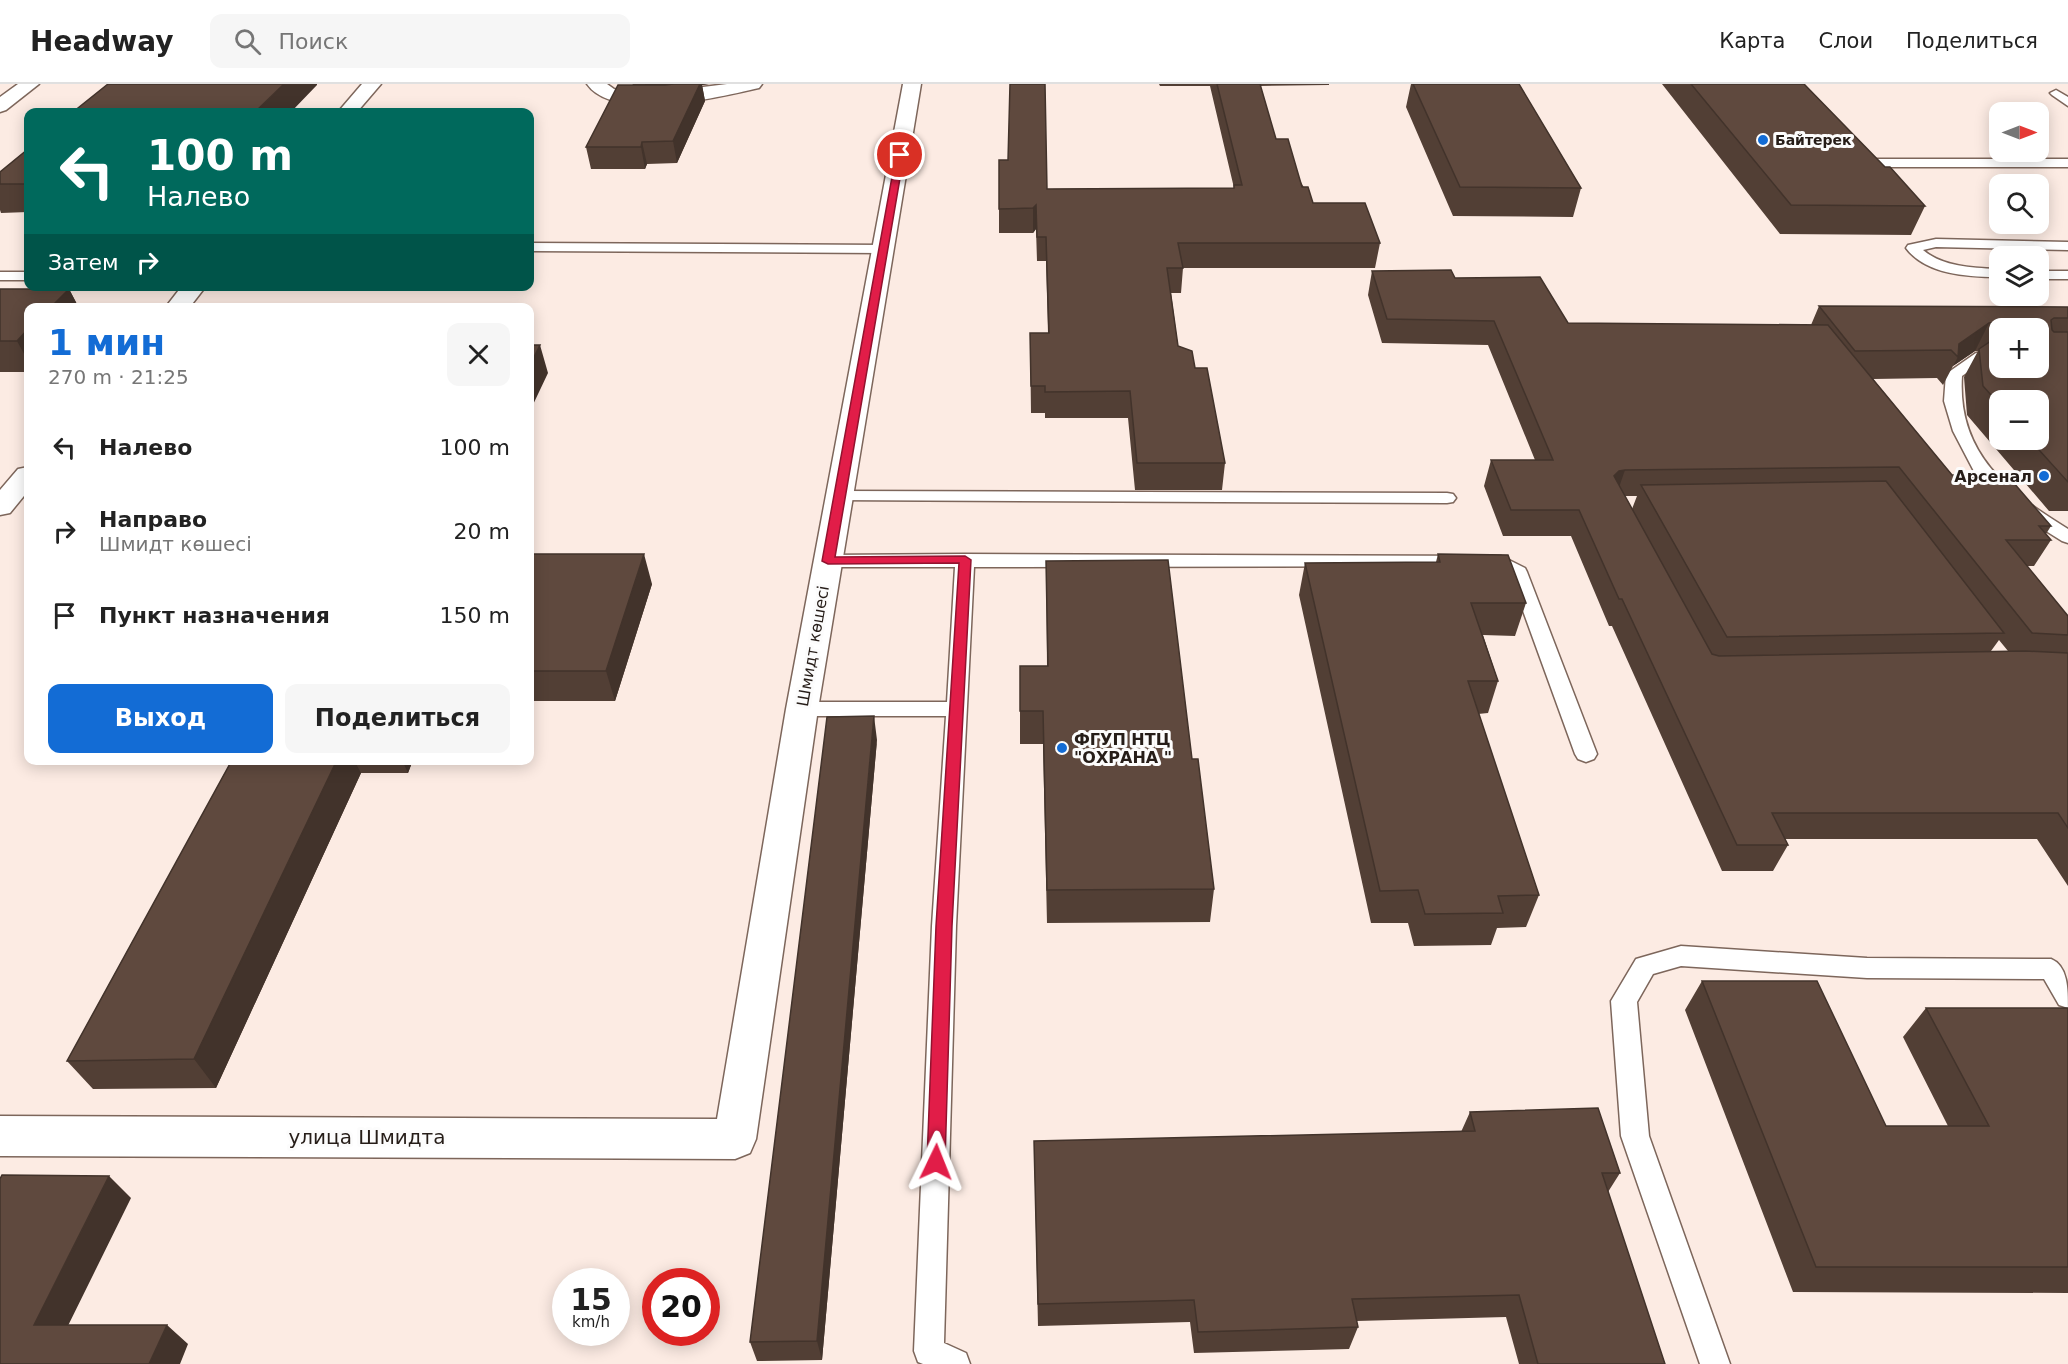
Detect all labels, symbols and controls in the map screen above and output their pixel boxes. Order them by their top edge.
search box [210,14,630,68]
text: Headway [30,25,174,58]
icon: search [231,25,264,58]
text: Поиск [279,29,348,54]
text: Карта [1719,29,1785,53]
text: Слои [1818,29,1873,53]
text: Поделиться [1906,29,2038,53]
north arrow [1989,102,2049,162]
map controls [1989,102,2049,450]
pin [874,129,925,180]
text: 100 m [147,131,293,180]
icon: left [48,132,126,210]
place label: Байтерек [1775,132,1852,148]
marker: Байтерек [1756,133,1770,147]
icon: arrive [883,138,916,171]
button: search [1989,174,2049,234]
text: Налево [147,181,250,212]
icon: right [131,246,164,279]
button: layers [1989,246,2049,306]
text: Затем [48,250,119,275]
button: + [1989,318,2049,378]
text: 1 мин [48,322,165,363]
button: close [447,323,510,386]
text: 270 m · 21:25 [48,365,189,389]
button: − [1989,390,2049,450]
icon: left [48,431,81,464]
text: Налево [99,435,192,460]
text: 100 m [440,435,510,460]
place label: Арсенал [1954,467,2032,486]
marker: Арсенал [2037,469,2051,483]
text: Направо [99,507,207,532]
icon: right [48,515,81,548]
text: 20 m [454,519,510,544]
text: Шмидт көшесі [99,532,252,556]
street label: Шмидт көшесі [793,584,833,708]
icon: arrive [48,599,81,632]
text: Пункт назначения [99,603,330,628]
text: 150 m [440,603,510,628]
button: Выход [48,684,273,753]
button: Поделиться [285,684,510,753]
place label: ФГУП НТЦ "ОХРАНА " [1074,730,1172,767]
marker: ФГУП НТЦ "ОХРАНА " [1055,741,1069,755]
street label: улица Шмидта [288,1125,446,1149]
position arrow [904,1130,968,1194]
speed limit sign: 20 [642,1268,720,1346]
text: 15 [570,1282,612,1317]
text: km/h [572,1313,610,1331]

